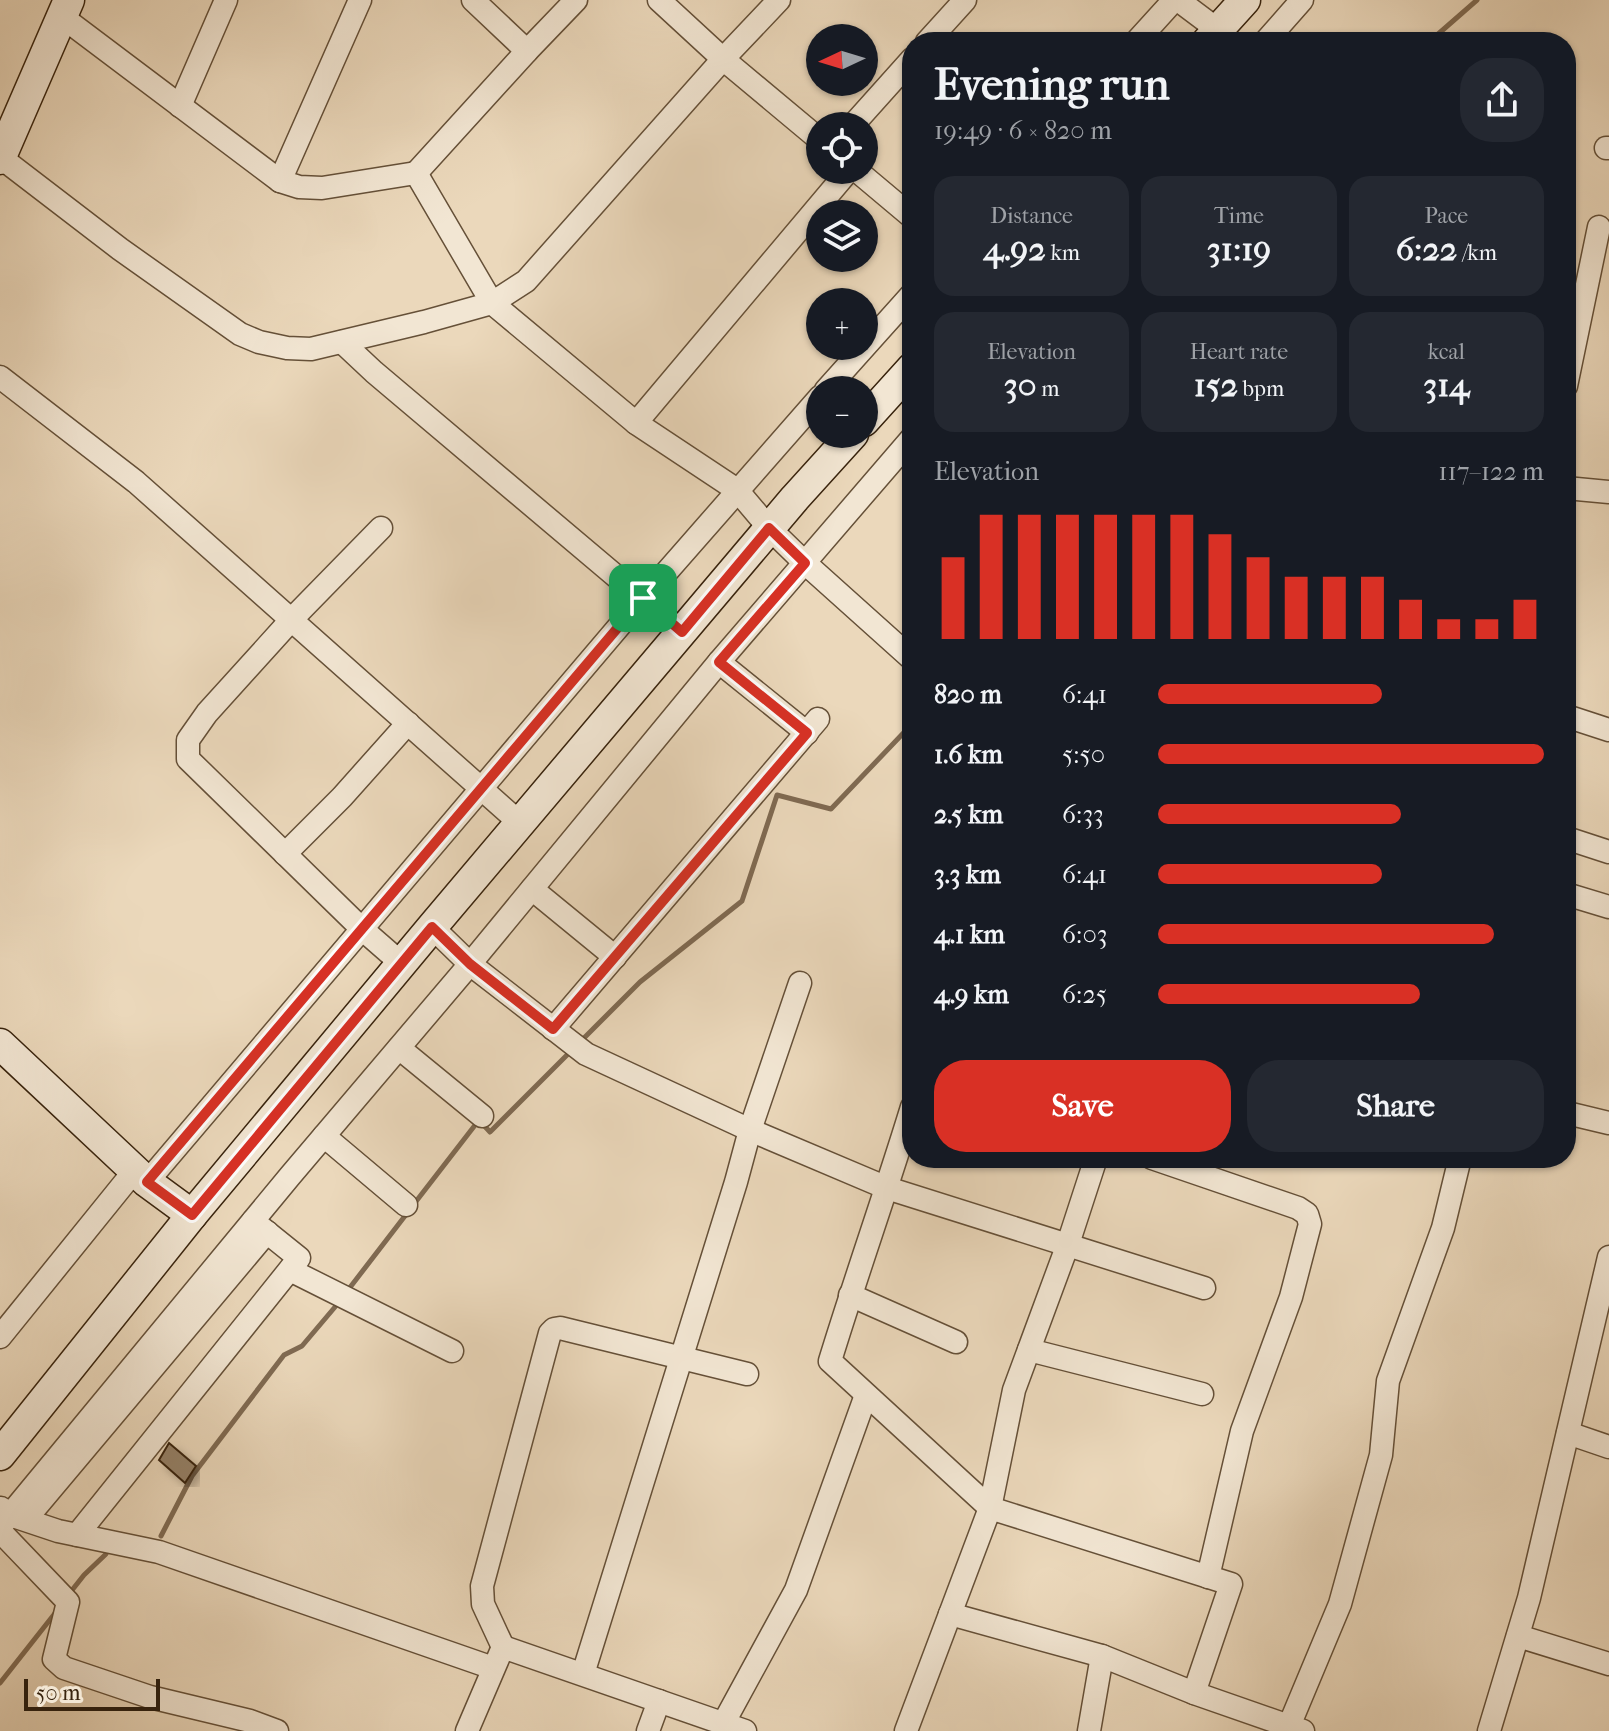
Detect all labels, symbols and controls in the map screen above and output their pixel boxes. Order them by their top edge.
north arrow [806,24,878,96]
map controls [806,24,878,448]
button: share [1460,58,1544,142]
text: Evening run [934,59,1169,110]
button: locate [806,112,878,184]
text: 19:49 · 6 × 820 m [934,115,1112,146]
button: layers [806,200,878,272]
text: Distance [990,203,1073,229]
text: Time [1214,203,1264,229]
text: Pace [1424,203,1468,229]
text: 4.92 [983,229,1046,269]
text: 31:19 [1207,229,1271,269]
text: 6:22 [1396,229,1457,269]
text: km [1046,240,1080,266]
text: /km [1457,240,1497,266]
button: + [806,288,878,360]
text: Elevation [987,339,1076,365]
text: Heart rate [1190,339,1288,365]
text: kcal [1428,339,1465,365]
text: 30 [1004,365,1037,405]
text: 152 [1194,365,1238,405]
text: 314 [1423,365,1469,405]
button: − [806,376,878,448]
text: m [1037,376,1060,402]
text: bpm [1238,376,1284,402]
text: Elevation [934,456,1039,487]
text: 117–122 m [1438,456,1544,487]
pin [609,564,677,632]
icon: arrive [621,576,665,620]
text: 820 m [934,679,1002,710]
text: 6:41 [1062,679,1107,710]
text: 1.6 km [934,739,1003,770]
text: 5:50 [1062,739,1105,770]
text: 2.5 km [934,799,1003,830]
text: 6:33 [1062,799,1104,830]
text: 3.3 km [934,859,1001,890]
text: 6:41 [1062,859,1107,890]
text: 4.1 km [934,919,1005,950]
text: 6:03 [1062,919,1107,950]
text: 4.9 km [934,979,1009,1010]
text: 6:25 [1062,979,1107,1010]
button: Save [934,1060,1231,1152]
button: Share [1247,1060,1544,1152]
scale bar [24,1675,160,1711]
text: 50 m [36,1680,81,1706]

